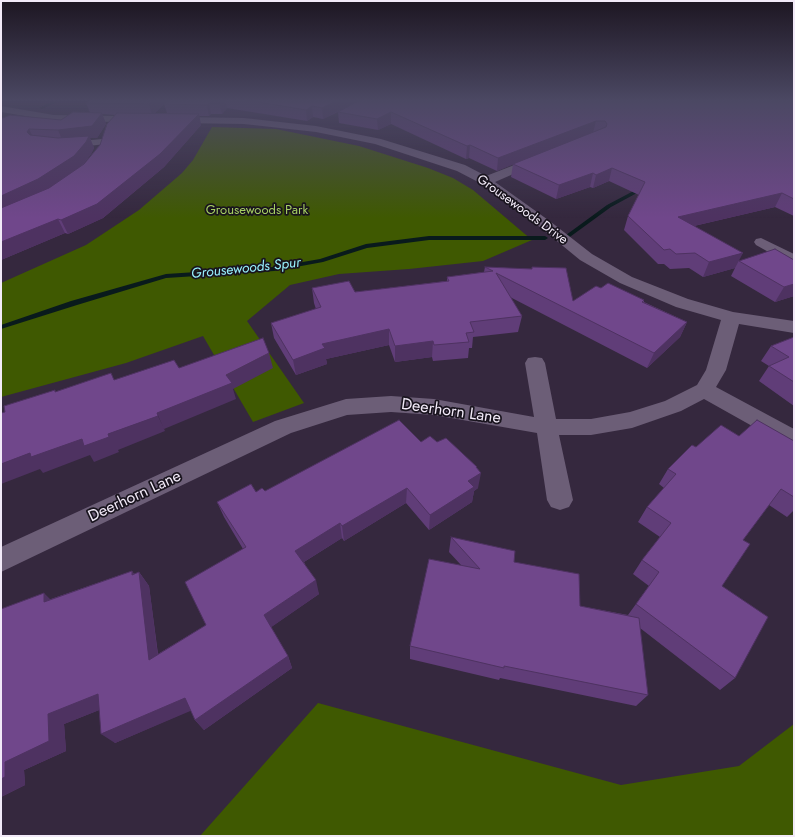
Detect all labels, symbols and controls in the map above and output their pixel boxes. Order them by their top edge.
street label: Grousewoods Drive [474,172,570,248]
park label: Grousewoods Park [206,203,308,219]
water label: Grousewoods Spur [190,255,302,283]
street label: Deerhorn Lane [400,396,502,428]
street label: Deerhorn Lane [86,467,184,527]

